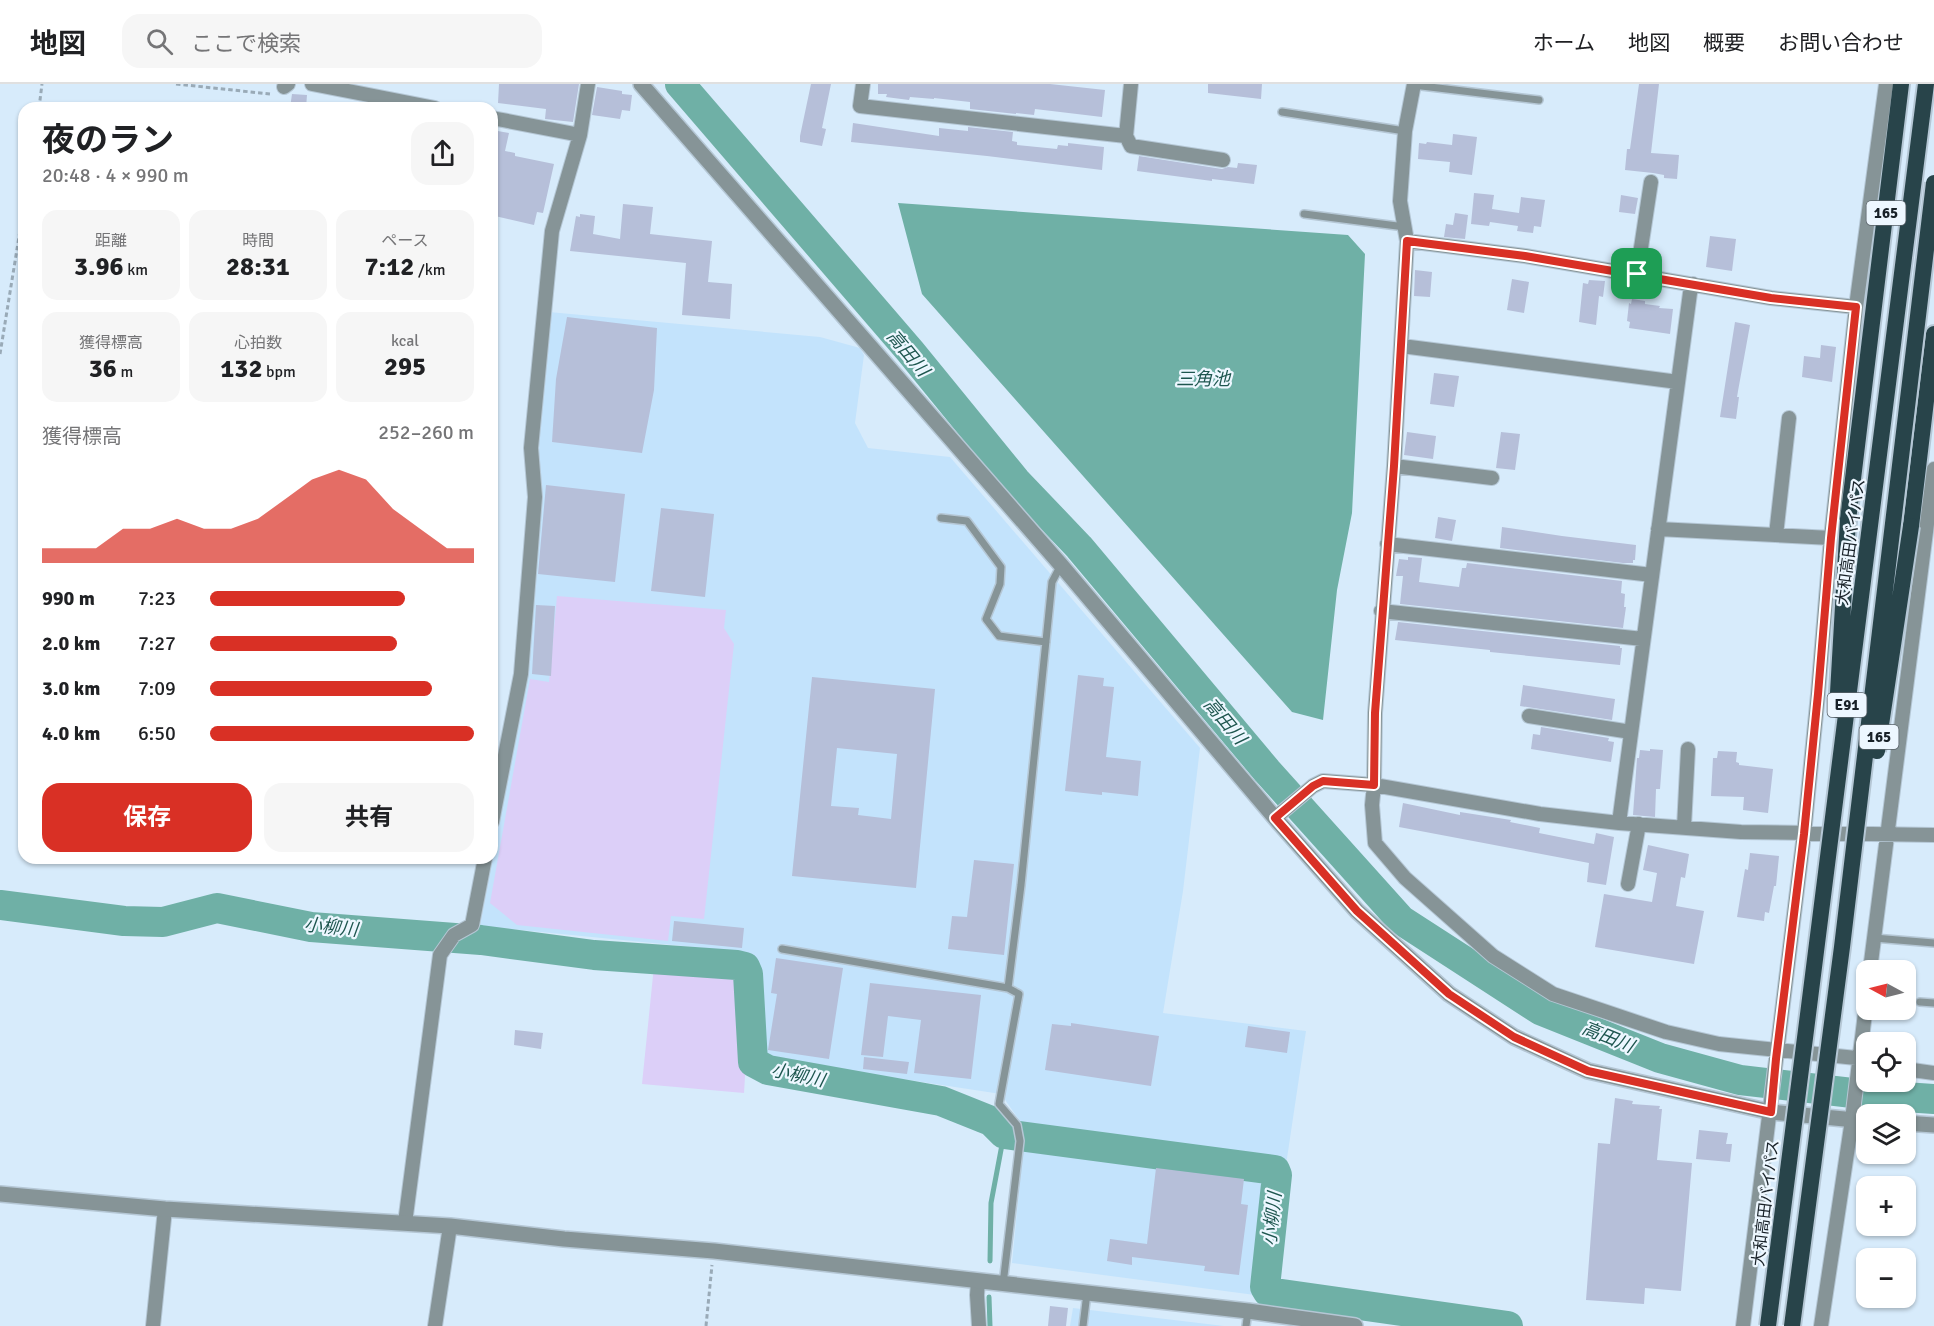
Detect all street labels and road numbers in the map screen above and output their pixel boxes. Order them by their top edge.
road number: 165 [1866,201,1906,225]
street label: 大和高田バイパス [1832,477,1870,607]
road number: E91 [1828,693,1866,717]
road number: 165 [1860,725,1898,749]
street label: 大和高田バイパス [1748,1138,1784,1268]

